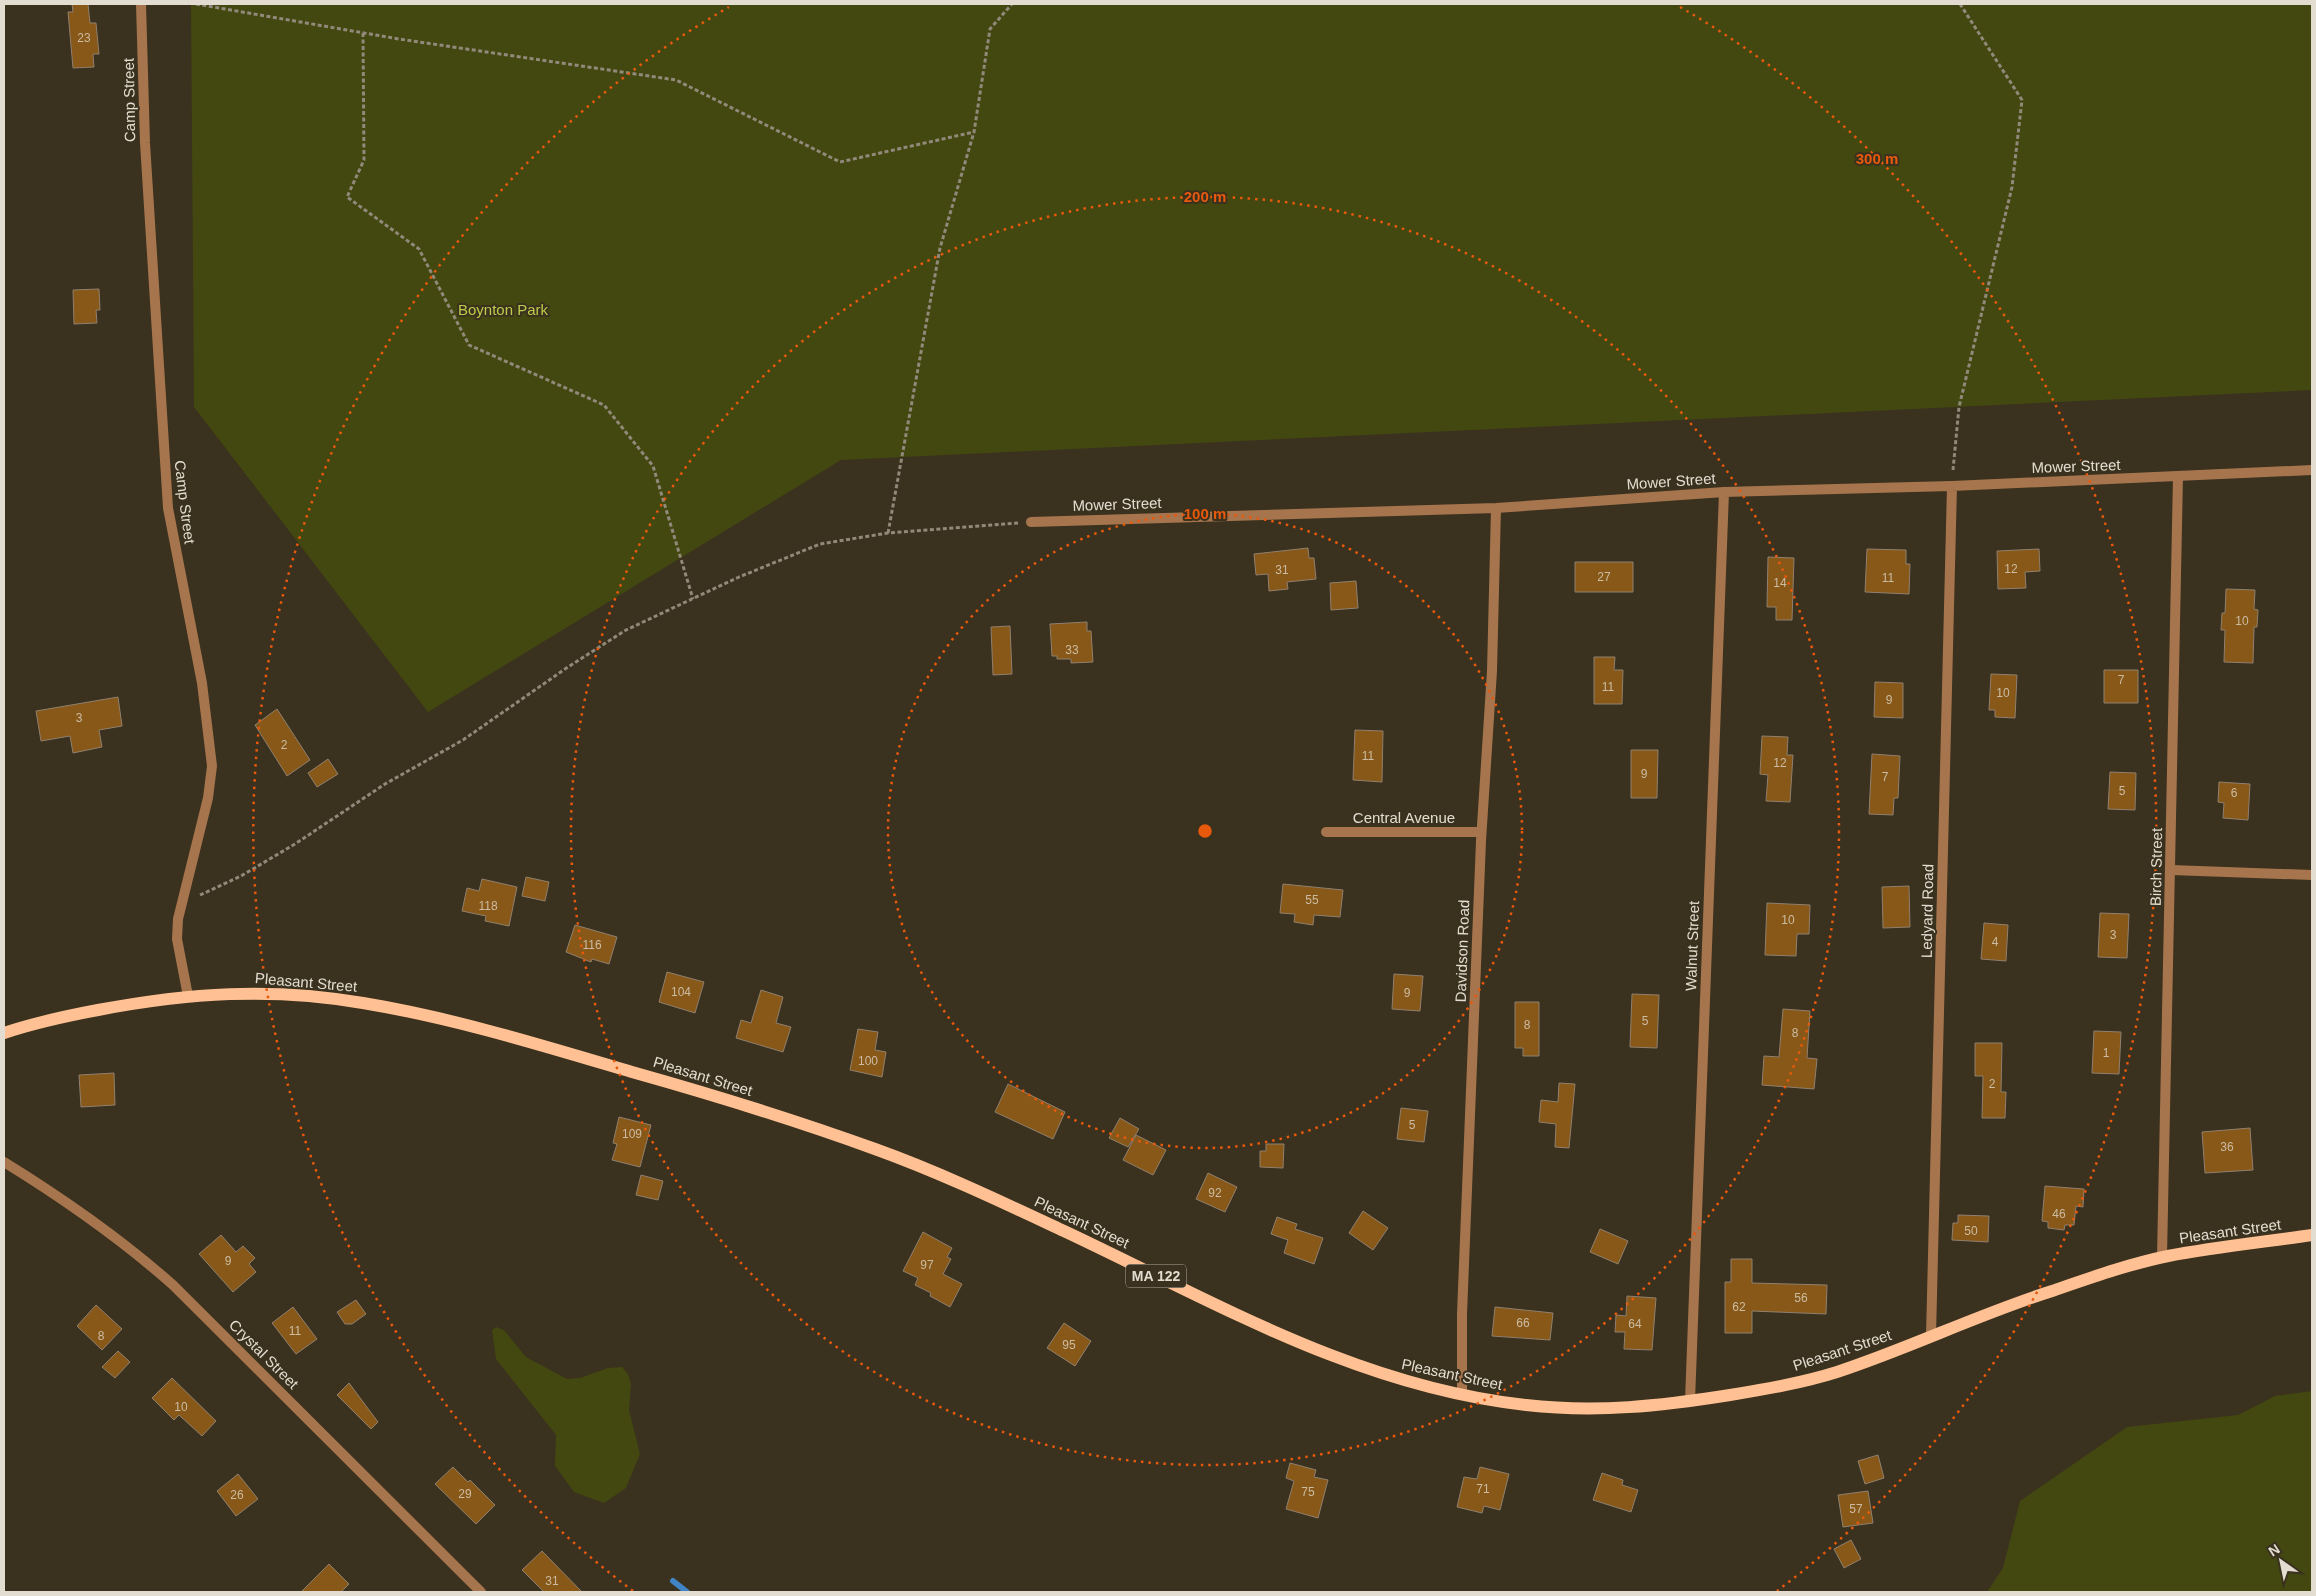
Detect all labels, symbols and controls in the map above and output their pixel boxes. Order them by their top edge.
house number: 23 [77,31,91,45]
street label: Camp Street [120,57,138,142]
text: 300 m [1856,150,1898,167]
text: 200 m [1184,188,1226,205]
park label: Boynton Park [458,301,549,318]
street label: Mower Street [2031,456,2122,476]
street label: Camp Street [171,459,199,546]
street label: Mower Street [1626,469,1717,493]
street label: Mower Street [1072,494,1163,514]
text: 100 m [1184,505,1226,522]
house number: 12 [2004,562,2018,576]
house number: 31 [1275,563,1289,577]
house number: 27 [1597,570,1611,584]
house number: 11 [1882,571,1895,585]
house number: 14 [1773,576,1787,590]
house number: 10 [2235,614,2249,628]
house number: 33 [1065,643,1079,657]
house number: 7 [2118,673,2125,687]
house number: 11 [1602,680,1615,694]
house number: 10 [1996,686,2010,700]
house number: 9 [1886,693,1893,707]
house number: 3 [76,711,83,725]
house number: 2 [281,738,288,752]
house number: 11 [1362,749,1375,763]
house number: 12 [1773,756,1787,770]
house number: 9 [1641,767,1648,781]
house number: 7 [1882,770,1889,784]
house number: 5 [2119,784,2126,798]
house number: 6 [2231,786,2238,800]
street label: Central Avenue [1353,809,1455,826]
centre of rings [1196,822,1214,840]
street label: Birch Street [2147,827,2165,906]
street label: Ledyard Road [1918,864,1936,958]
house number: 55 [1305,893,1319,907]
house number: 118 [478,899,498,913]
street label: Davidson Road [1452,899,1472,1003]
street label: Walnut Street [1682,900,1702,991]
house number: 10 [1781,913,1795,927]
house number: 3 [2110,928,2117,942]
house number: 4 [1992,935,1999,949]
house number: 116 [582,938,602,952]
street label: Pleasant Street [254,969,359,995]
house number: 104 [671,985,691,999]
house number: 9 [1404,986,1411,1000]
house number: 5 [1642,1014,1649,1028]
house number: 8 [1524,1018,1531,1032]
house number: 8 [1792,1026,1799,1040]
house number: 1 [2103,1046,2110,1060]
street label: Pleasant Street [651,1053,755,1099]
house number: 100 [858,1054,878,1068]
house number: 2 [1989,1077,1996,1091]
house number: 5 [1409,1118,1416,1132]
house number: 109 [622,1127,642,1141]
house number: 36 [2220,1140,2234,1154]
house number: 92 [1208,1186,1222,1200]
street label: Pleasant Street [1032,1193,1133,1252]
house number: 46 [2052,1207,2066,1221]
street label: Pleasant Street [2178,1215,2283,1247]
house number: 50 [1964,1224,1978,1238]
house number: 9 [225,1254,232,1268]
house number: 97 [920,1258,934,1272]
road number: MA 122 [1126,1264,1186,1288]
house number: 56 [1794,1291,1808,1305]
house number: 62 [1732,1300,1746,1314]
street label: Crystal Street [226,1316,303,1393]
house number: 66 [1516,1316,1530,1330]
house number: 64 [1628,1317,1642,1331]
house number: 11 [289,1324,302,1338]
street label: Pleasant Street [1791,1326,1894,1374]
house number: 8 [98,1329,105,1343]
house number: 95 [1062,1338,1076,1352]
street label: Pleasant Street [1400,1355,1505,1393]
house number: 10 [174,1400,188,1414]
house number: 71 [1476,1482,1490,1496]
house number: 75 [1301,1485,1315,1499]
house number: 29 [458,1487,472,1501]
house number: 26 [230,1488,244,1502]
house number: 57 [1849,1502,1863,1516]
north arrow [2256,1536,2306,1586]
text: N [2265,1541,2283,1560]
house number: 31 [545,1574,559,1588]

